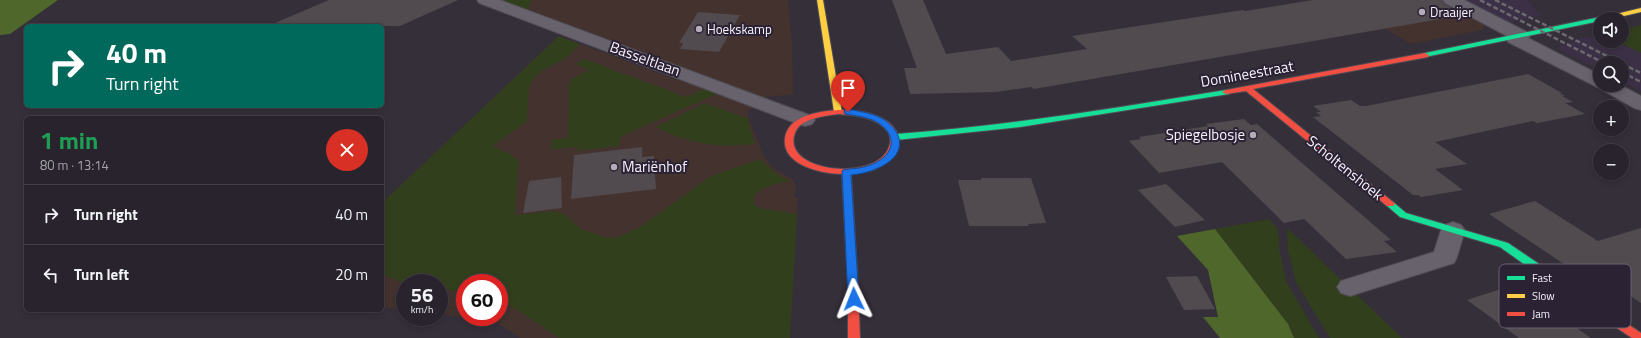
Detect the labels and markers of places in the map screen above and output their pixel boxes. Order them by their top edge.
place label: Draaijer [1430,2,1473,22]
marker: Draaijer [1417,7,1427,17]
place label: Hoekskamp [707,19,772,39]
marker: Hoekskamp [694,24,704,34]
pin [831,71,865,112]
place label: Spiegelbosje [1166,123,1245,146]
marker: Spiegelbosje [1248,130,1258,140]
place label: Mariënhof [622,155,687,178]
marker: Mariënhof [609,162,619,172]

